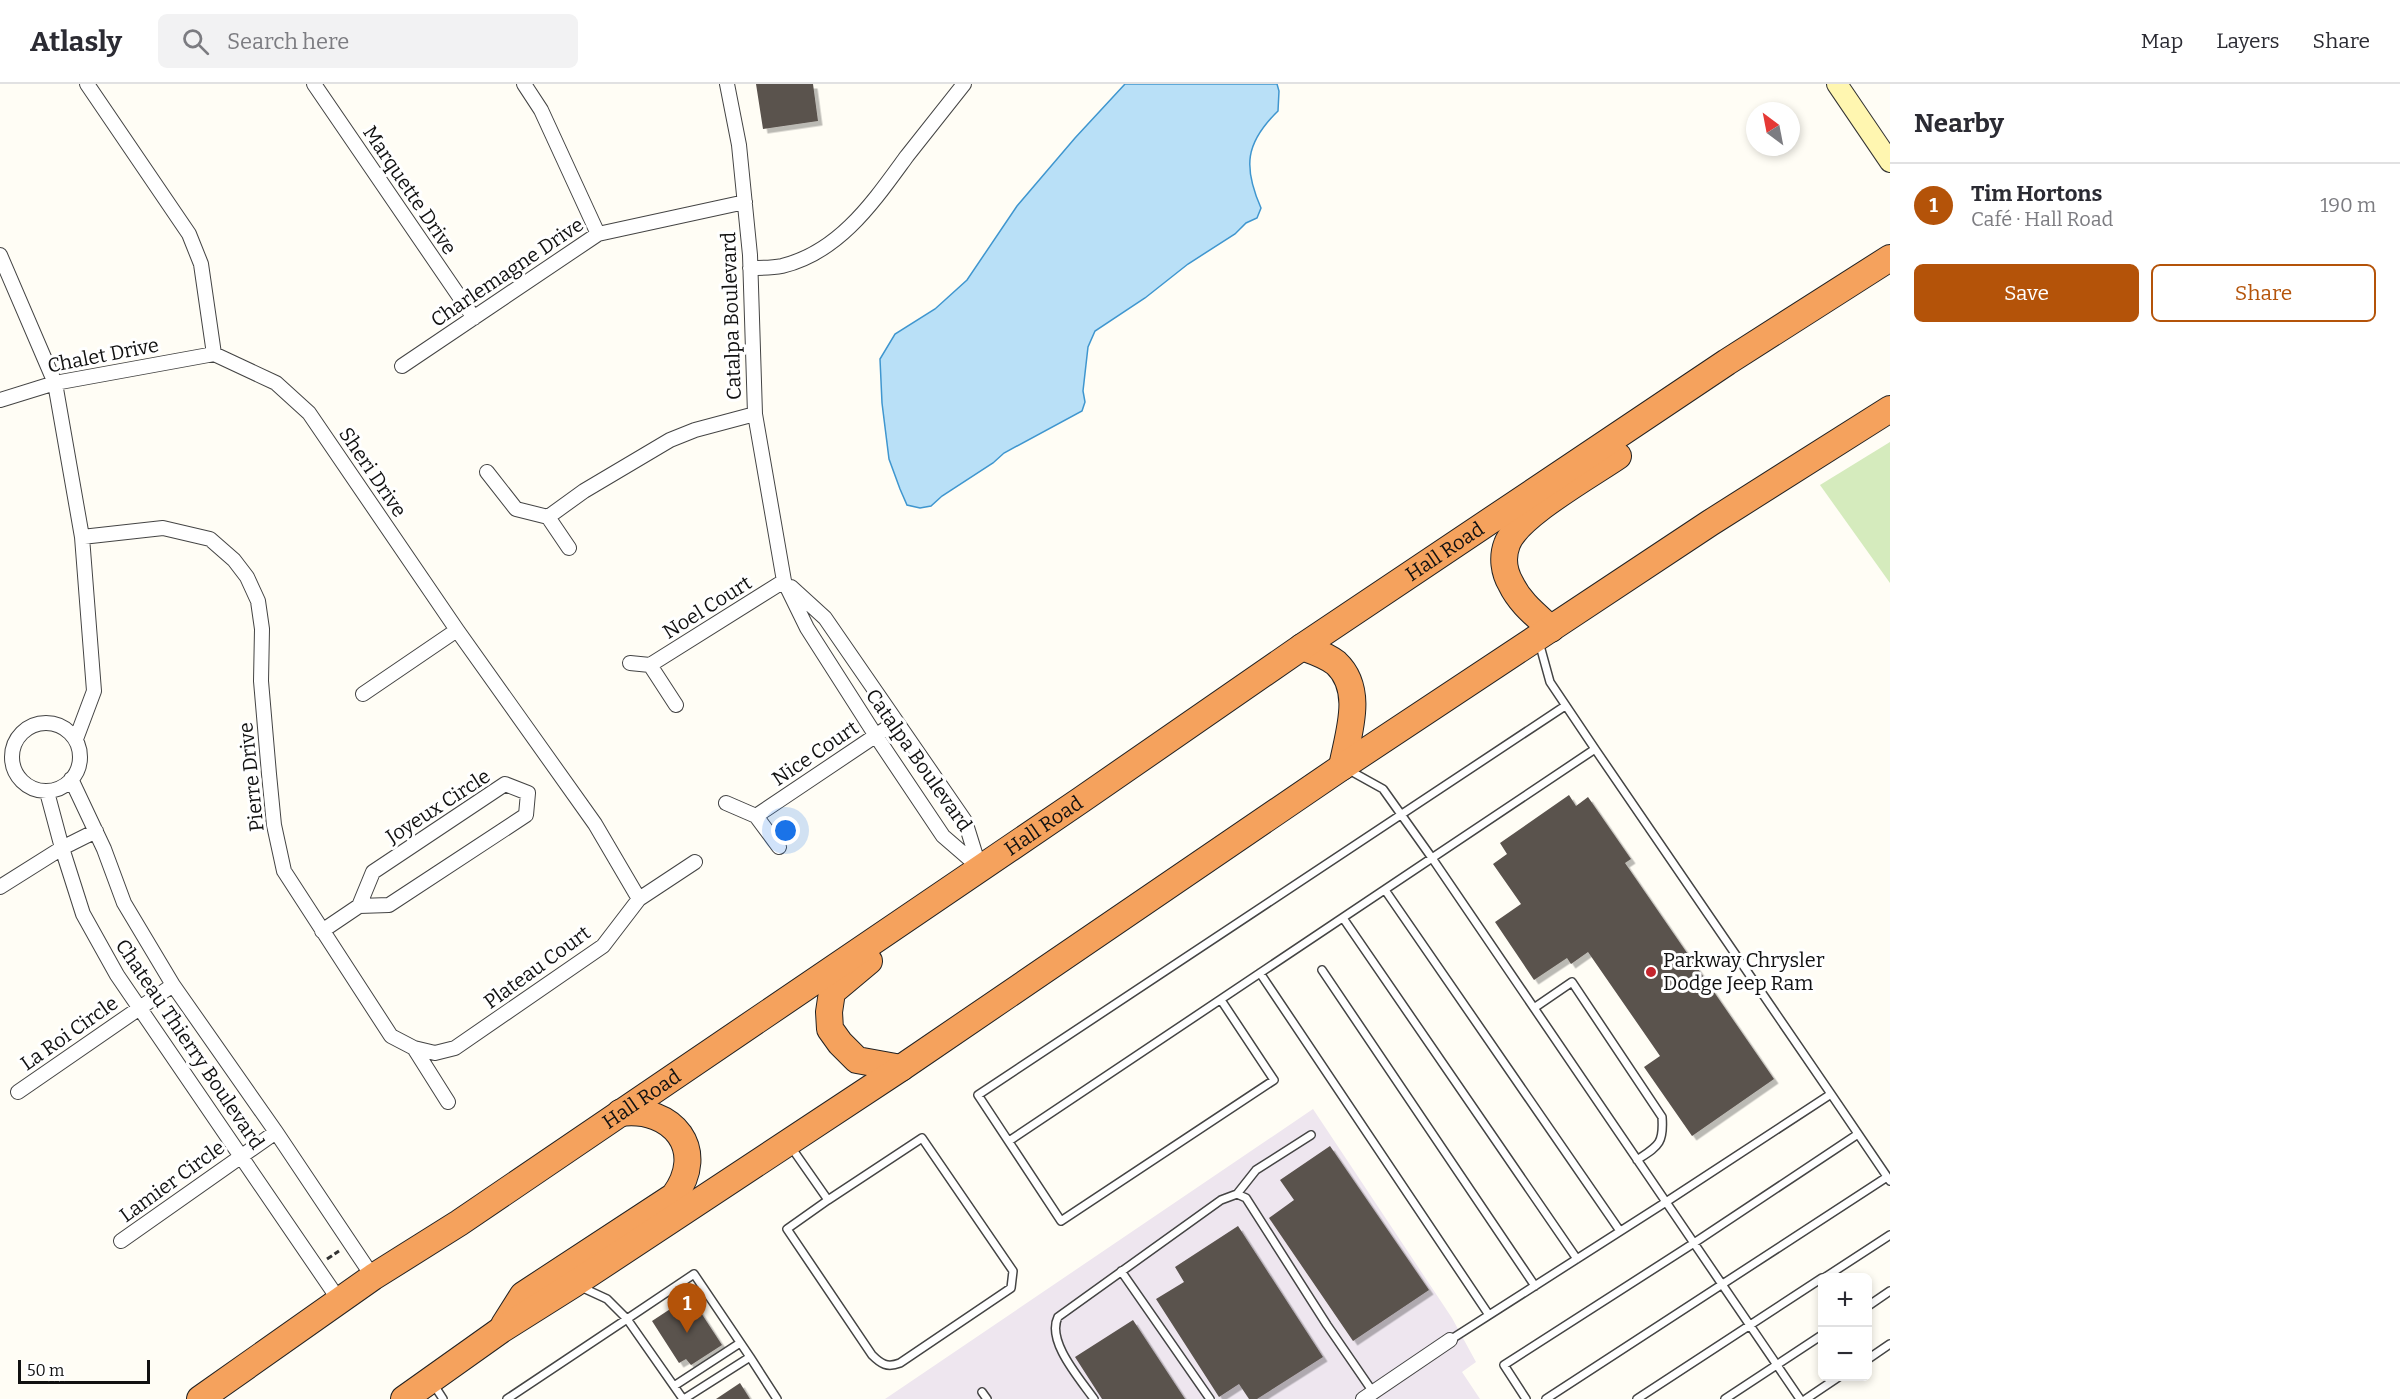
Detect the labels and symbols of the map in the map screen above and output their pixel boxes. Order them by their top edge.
north arrow [1746,102,1800,156]
street label: Marquette Drive [358,121,462,259]
street label: Charlemagne Drive [426,212,588,332]
street label: Catalpa Boulevard [716,231,746,400]
street label: Chalet Drive [45,332,161,378]
street label: Sheri Drive [334,423,412,521]
street label: Hall Road [1401,516,1488,586]
street label: Noel Court [658,570,756,644]
street label: Catalpa Boulevard [861,684,977,836]
street label: Nice Court [767,715,863,791]
street label: Pierre Drive [233,721,269,833]
street label: Joyeux Circle [381,763,494,849]
street label: Hall Road [1000,790,1087,861]
your location [771,816,800,845]
street label: Plateau Court [479,920,595,1014]
street label: Chateau Thierry Boulevard [111,934,269,1154]
place label: Parkway Chrysler Dodge Jeep Ram [1663,948,1825,995]
marker: Parkway Chrysler Dodge Jeep Ram [1644,965,1658,979]
street label: La Roi Circle [16,991,122,1075]
street label: Hall Road [598,1064,685,1134]
street label: Lamier Circle [115,1135,229,1227]
pin: 1 [668,1284,706,1333]
scale bar [18,1357,150,1384]

